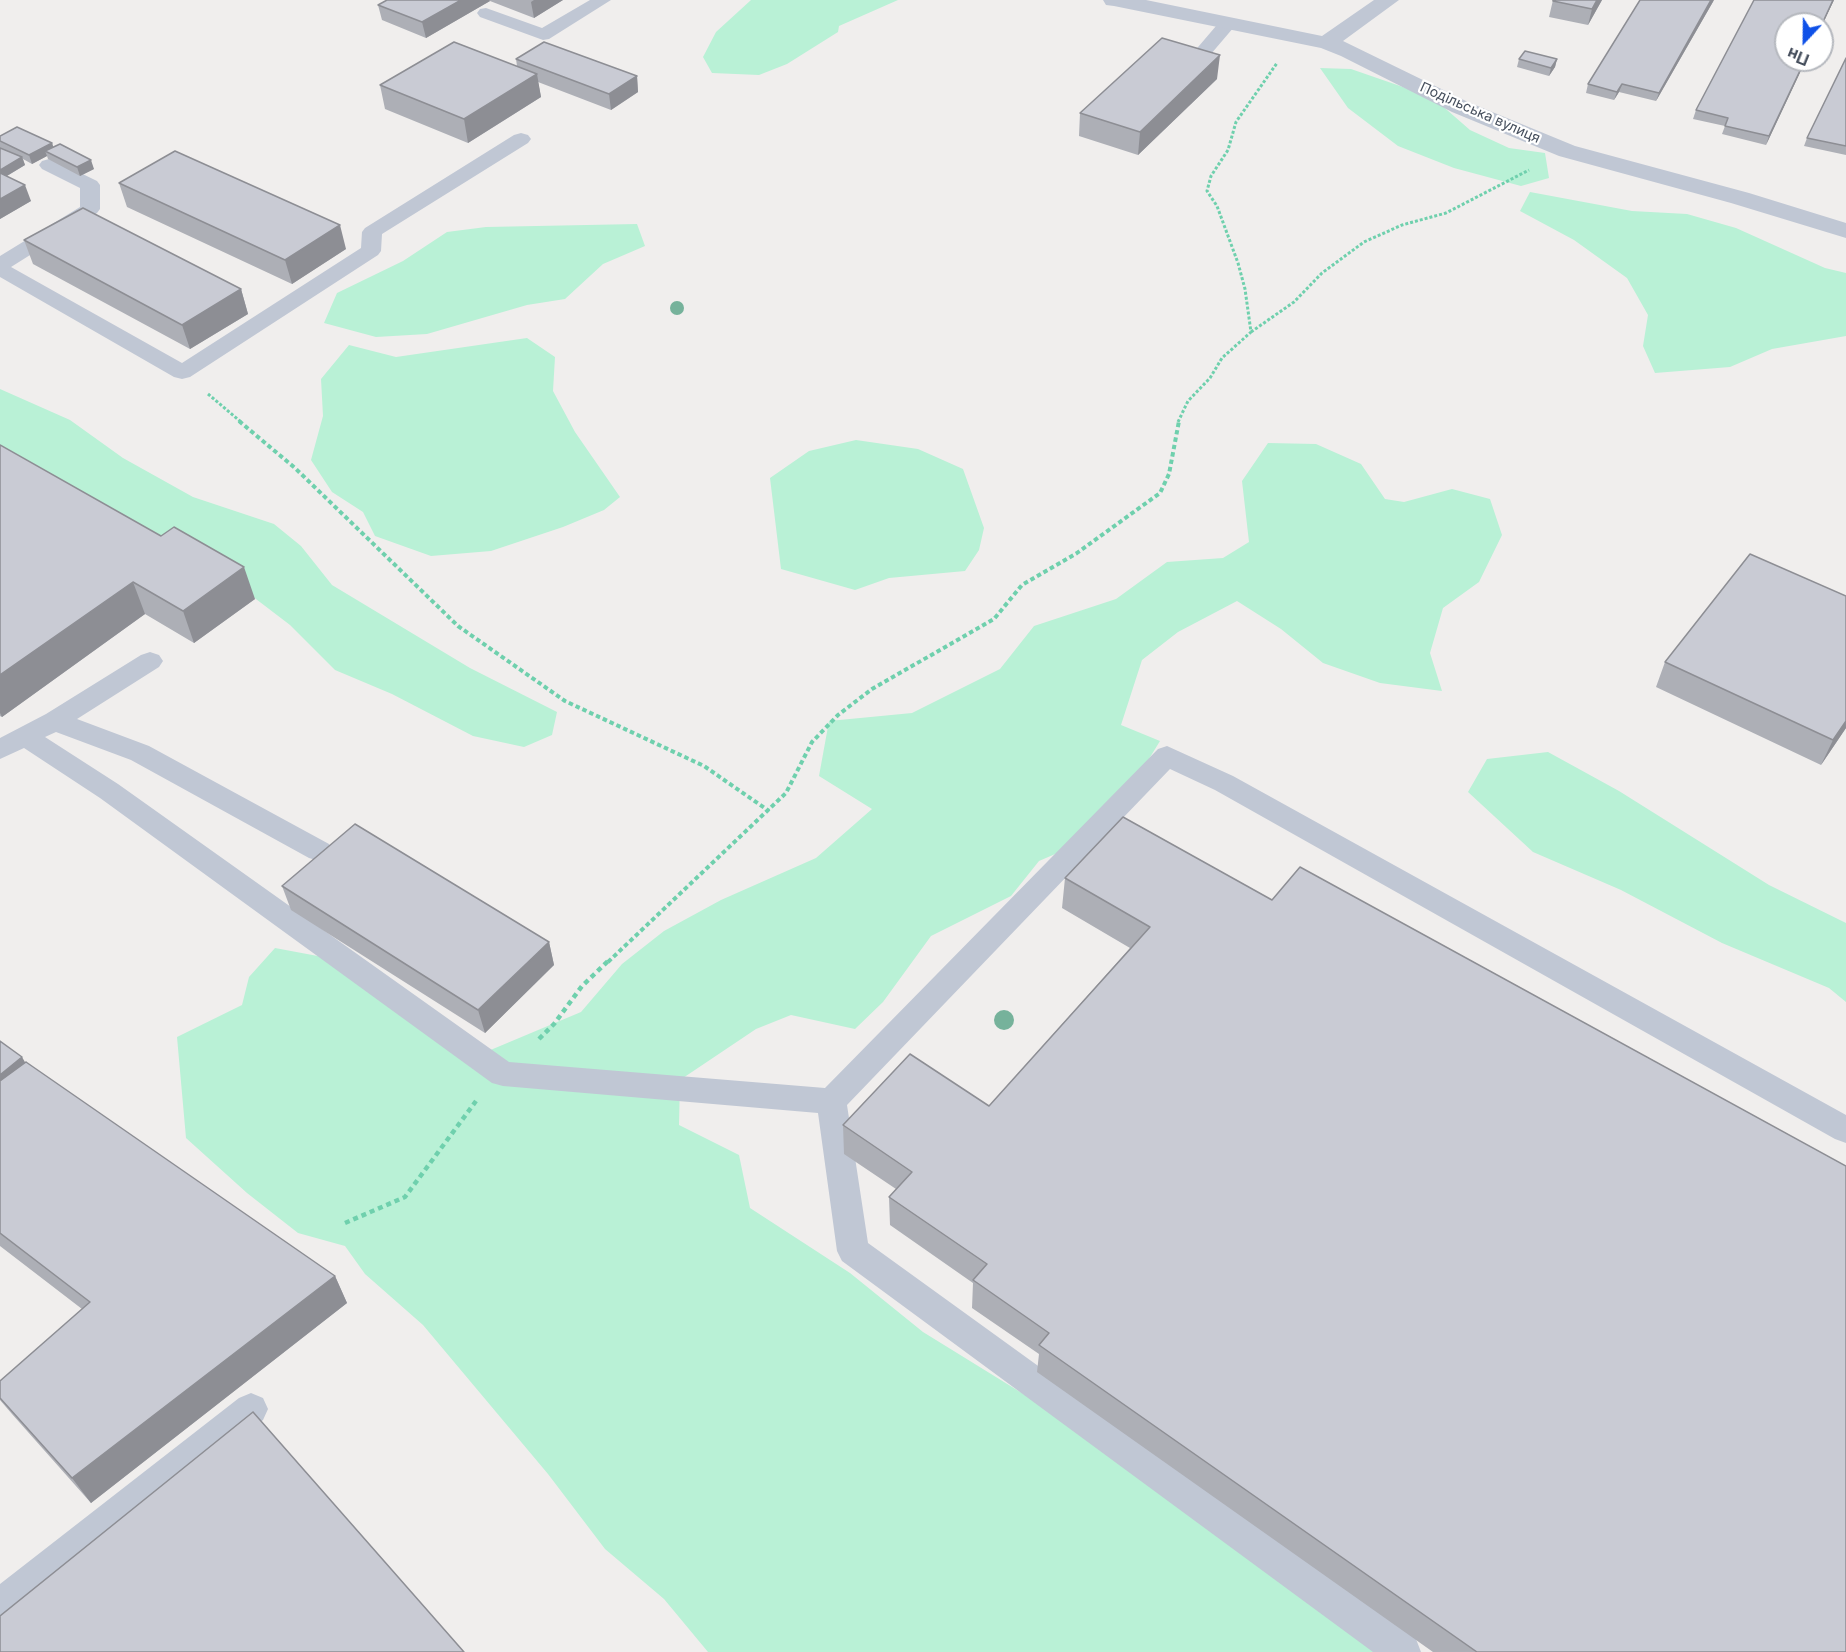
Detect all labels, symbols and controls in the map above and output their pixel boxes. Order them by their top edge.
north arrow [1774,12,1834,72]
text: Пн [1784,43,1812,70]
street label: Подільська вулиця [1417,79,1543,147]

